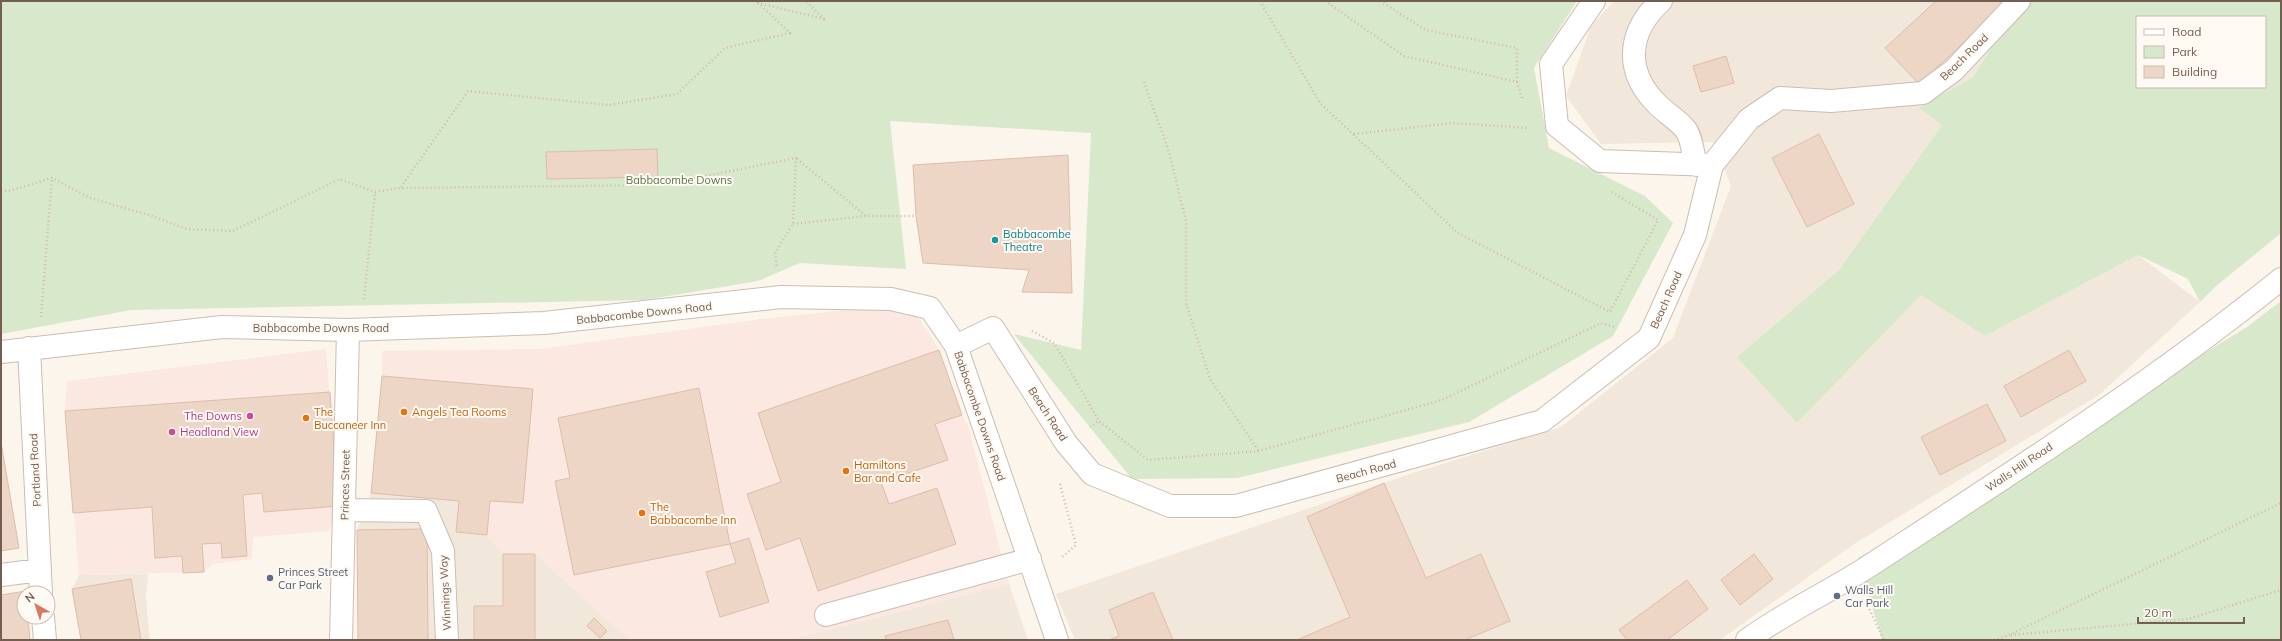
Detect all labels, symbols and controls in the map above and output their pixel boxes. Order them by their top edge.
legend [2136,16,2266,88]
text: Road [2172,24,2201,39]
street label: Beach Road [1937,31,1991,83]
text: Park [2172,44,2198,59]
text: Building [2172,64,2217,79]
park label: Babbacombe Downs [626,173,732,187]
place label: Babbacombe Theatre [1003,227,1071,254]
marker: Babbacombe Theatre [990,235,1000,245]
street label: Beach Road [1647,269,1685,331]
street label: Babbacombe Downs Road [575,299,713,327]
street label: Babbacombe Downs Road [253,321,389,335]
street label: Babbacombe Downs Road [951,349,1009,483]
street label: Beach Road [1025,384,1071,444]
place label: The Buccaneer Inn [314,405,386,432]
place label: Angels Tea Rooms [412,405,507,419]
marker: Angels Tea Rooms [399,407,409,417]
place label: The Downs [184,409,242,423]
marker: The Downs [245,411,255,421]
marker: The Buccaneer Inn [301,413,311,423]
place label: Headland View [180,425,259,439]
marker: Headland View [167,427,177,437]
street label: Portland Road [26,433,44,507]
street label: Walls Hill Road [1983,439,2055,495]
street label: Princes Street [337,450,353,520]
street label: Beach Road [1334,456,1398,486]
place label: Hamiltons Bar and Cafe [854,458,921,485]
marker: Hamiltons Bar and Cafe [841,466,851,476]
place label: The Babbacombe Inn [650,500,736,527]
marker: The Babbacombe Inn [637,508,647,518]
street label: Winnings Way [436,555,454,631]
place label: Princes Street Car Park [278,565,348,592]
marker: Princes Street Car Park [265,573,275,583]
place label: Walls Hill Car Park [1845,583,1893,610]
north arrow [16,585,56,625]
text: N [22,589,37,605]
marker: Walls Hill Car Park [1832,591,1842,601]
scale bar [2138,599,2244,625]
text: 20 m [2144,605,2172,620]

